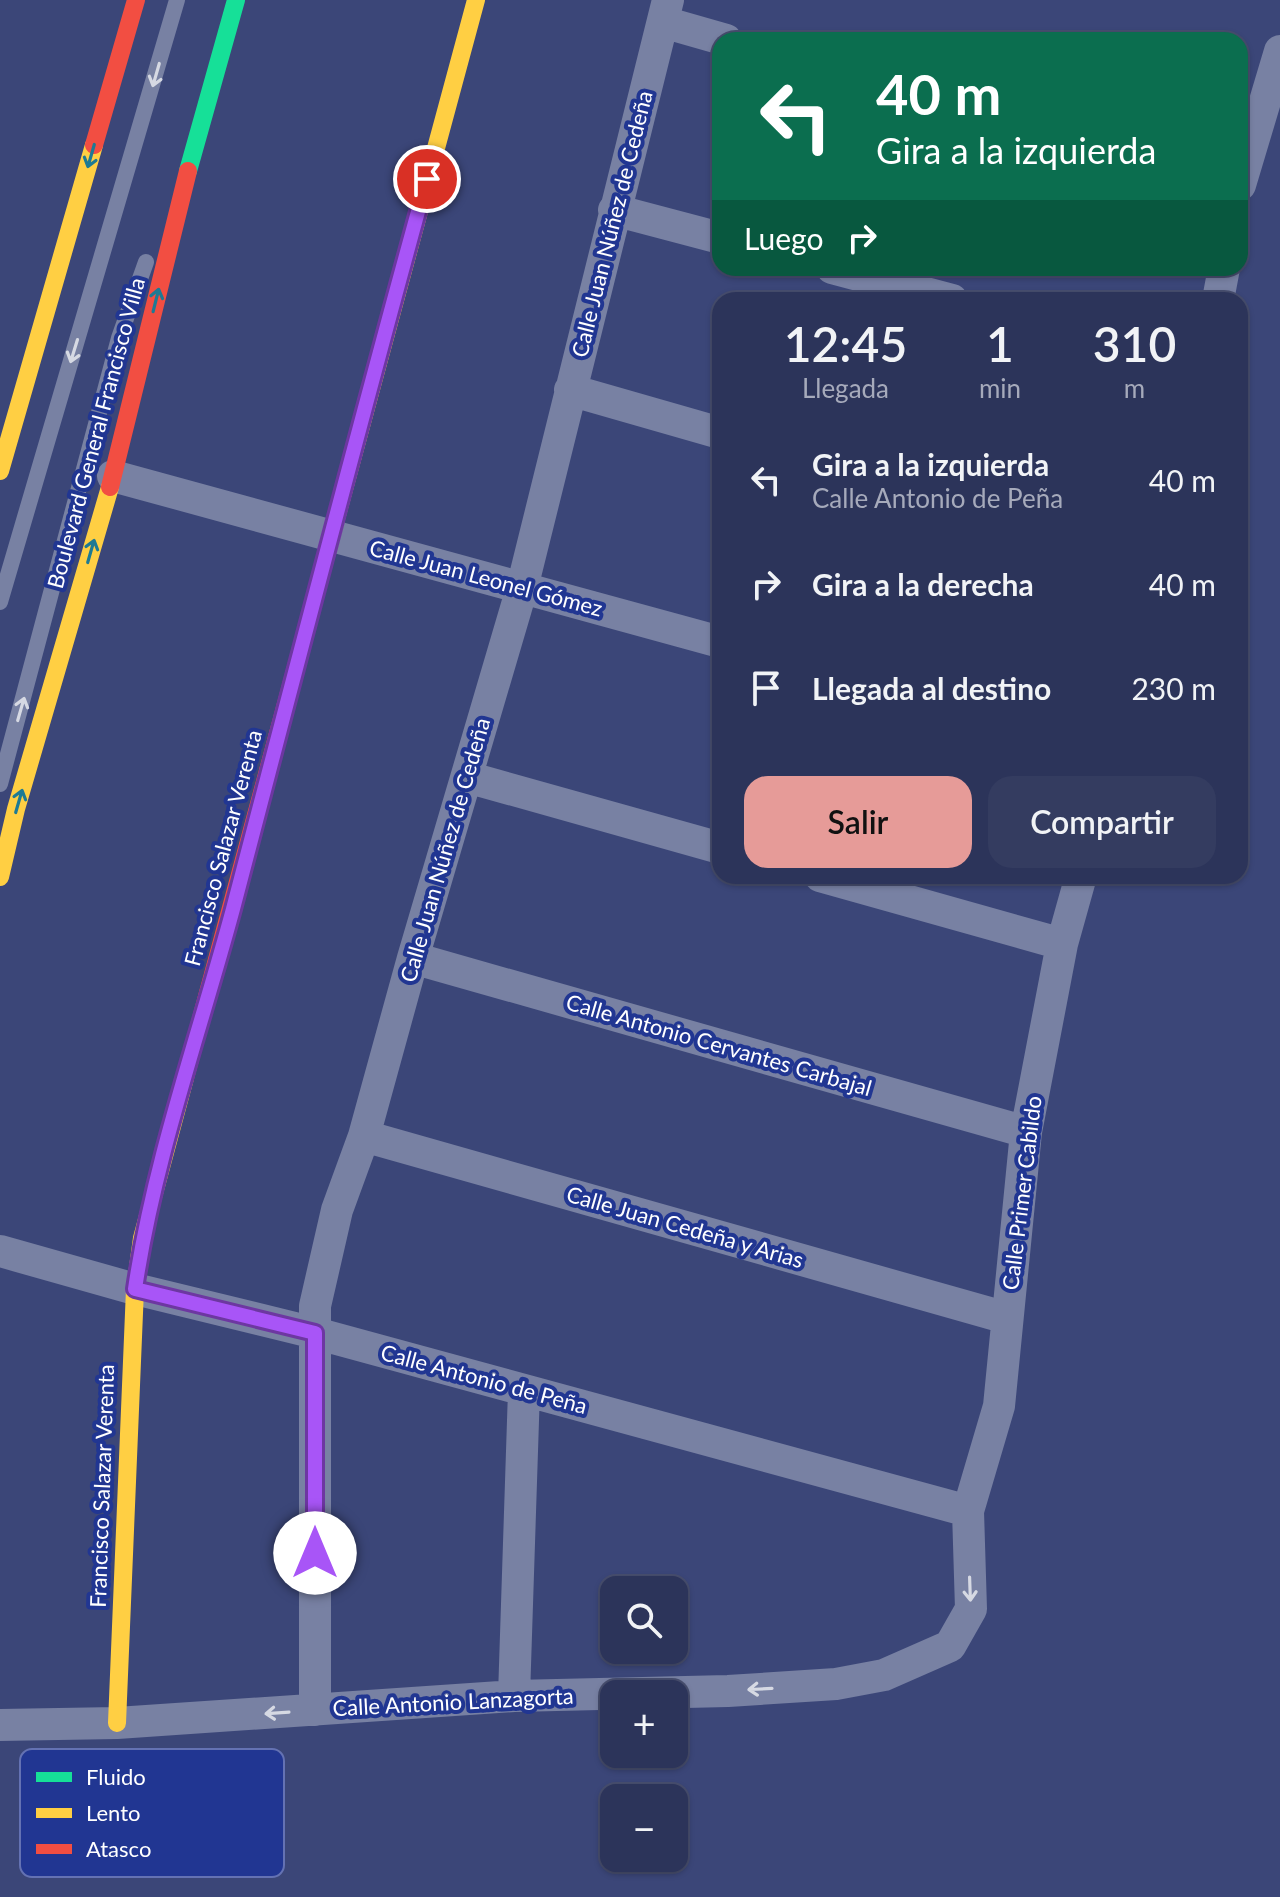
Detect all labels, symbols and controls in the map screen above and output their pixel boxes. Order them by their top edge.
text: 40 m [876,60,1001,127]
one-way arrow [148,62,163,88]
icon: left [744,64,848,168]
street label: Calle Juan Núñez de Cedeña [565,88,658,360]
text: Gira a la izquierda [876,128,1156,172]
one-way arrow [83,142,98,168]
pin [393,145,461,213]
icon: arrive [405,157,449,201]
icon: right [840,216,884,260]
text: Luego [744,220,824,256]
street label: Boulevard General Francisco Villa [41,274,150,591]
one-way arrow [149,287,164,313]
text: 12:45 [784,315,907,372]
text: 1 [986,315,1014,372]
text: 310 [1093,315,1176,372]
one-way arrow [66,338,81,364]
text: Llegada [802,372,889,404]
text: min [979,372,1021,404]
text: m [1124,372,1145,404]
text: Gira a la izquierda [812,446,1049,482]
icon: left [744,458,788,502]
text: 40 m [1149,462,1216,498]
text: Calle Antonio de Peña [812,482,1063,514]
street label: Calle Juan Leonel Gómez [367,533,606,622]
one-way arrow [84,539,99,565]
icon: right [744,562,788,606]
text: Gira a la derecha [812,566,1034,602]
text: 40 m [1149,566,1216,602]
icon: arrive [744,666,788,710]
text: Llegada al destino [812,670,1051,706]
text: 230 m [1131,670,1216,706]
one-way arrow [14,696,29,722]
street label: Calle Juan Núñez de Cedeña [394,715,495,985]
street label: Francisco Salazar Verenta [178,727,267,969]
button: Salir [744,776,972,868]
button: Compartir [988,776,1216,868]
one-way arrow [12,789,27,815]
street label: Calle Antonio Cervantes Carbajal [563,988,875,1101]
street label: Calle Primer Cabildo [996,1094,1047,1292]
street label: Calle Juan Cedeña y Arias [563,1180,807,1273]
street label: Calle Antonio de Peña [378,1338,590,1419]
street label: Francisco Salazar Verenta [84,1364,119,1608]
position arrow [273,1511,357,1595]
one-way arrow [963,1575,978,1602]
map controls [600,1576,688,1872]
button: search [600,1576,688,1664]
button: + [600,1680,688,1768]
street label: Calle Antonio Lanzagorta [332,1682,574,1721]
one-way arrow [747,1682,774,1697]
one-way arrow [264,1706,291,1721]
legend [20,1749,284,1877]
text: Fluido [86,1763,146,1790]
button: − [600,1784,688,1872]
text: Lento [86,1799,141,1826]
text: Atasco [86,1835,151,1862]

